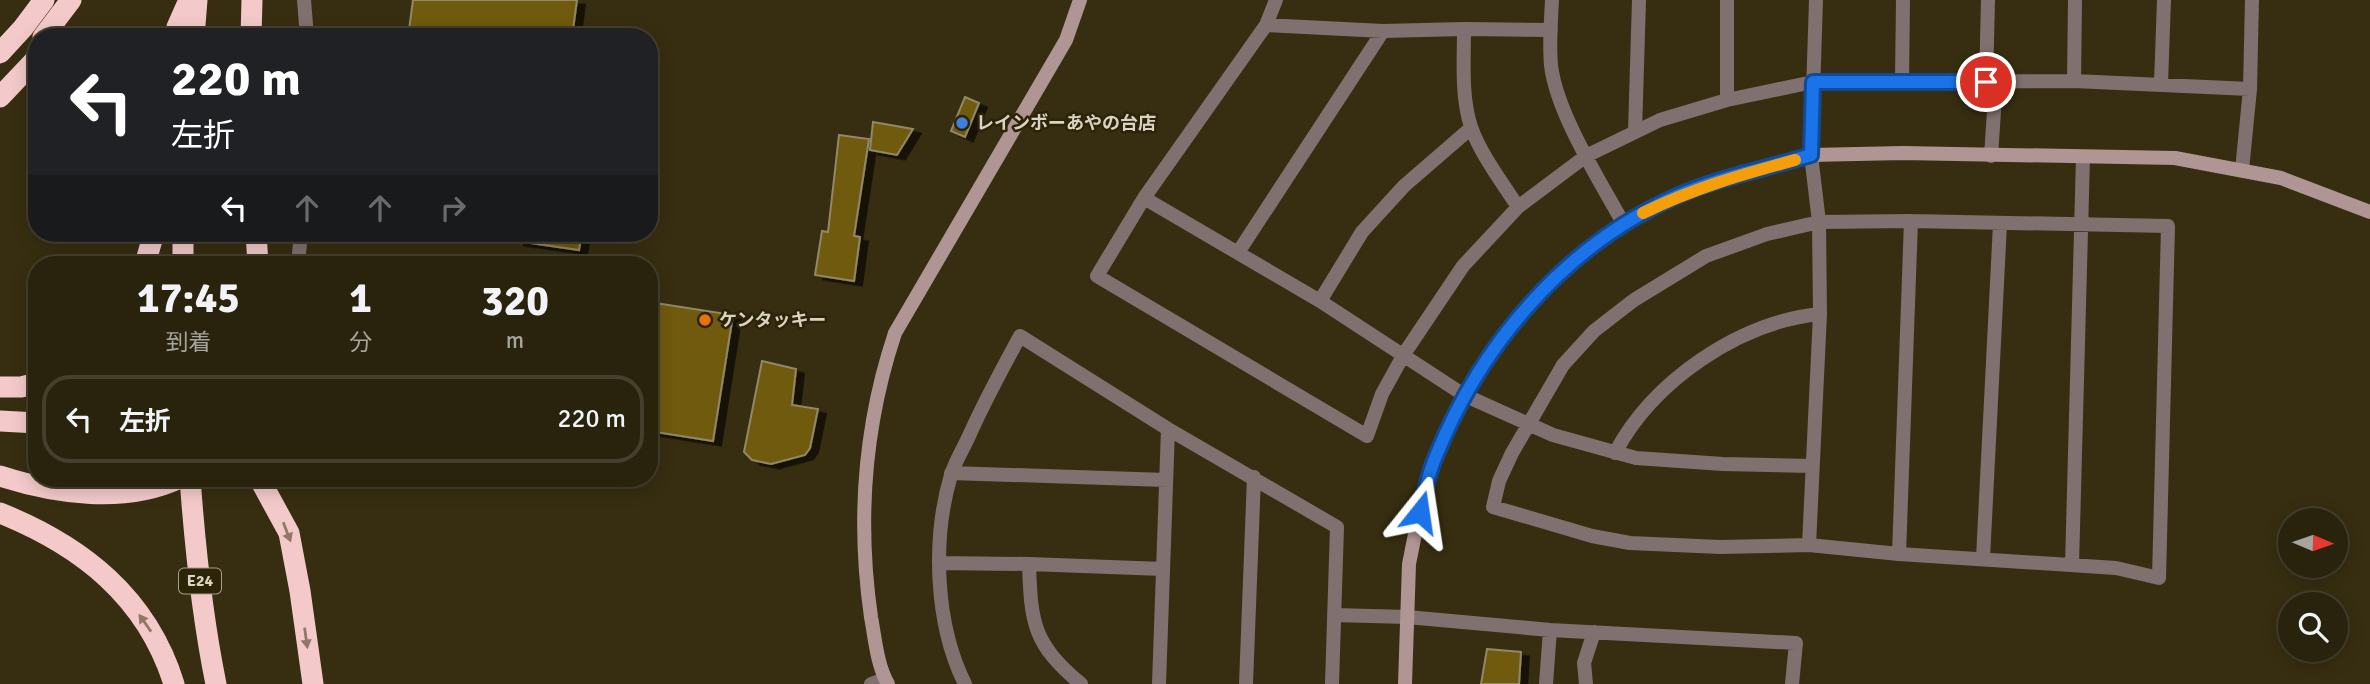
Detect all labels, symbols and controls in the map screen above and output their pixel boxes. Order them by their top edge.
text: 220 m [171,49,301,109]
pin [1956,52,2016,112]
icon: left [56,56,147,147]
icon: arrive [1967,63,2005,101]
place label: レインボーあやの台店 [976,112,1156,134]
marker: レインボーあやの台店 [954,115,970,131]
text: 左折 [171,116,235,155]
icon: left [215,189,253,227]
icon: ahead [288,189,326,227]
icon: ahead [361,189,399,227]
icon: right [434,189,472,227]
text: 17:45 [137,273,240,324]
text: 1 [349,273,372,324]
text: 320 [481,276,549,327]
place label: ケンタッキー [719,309,826,331]
marker: ケンタッキー [697,312,713,328]
text: m [506,326,524,355]
text: 到着 [166,328,212,357]
text: 分 [349,328,372,357]
icon: left [60,400,98,438]
text: 220 m [557,403,626,435]
text: 左折 [119,406,171,438]
position arrow [1383,475,1457,549]
north arrow [2278,508,2348,578]
map controls [2278,508,2348,662]
one-way arrow [281,521,292,542]
road number: E24 [179,568,221,594]
button: search [2278,592,2348,662]
one-way arrow [138,614,152,632]
one-way arrow [301,627,312,649]

